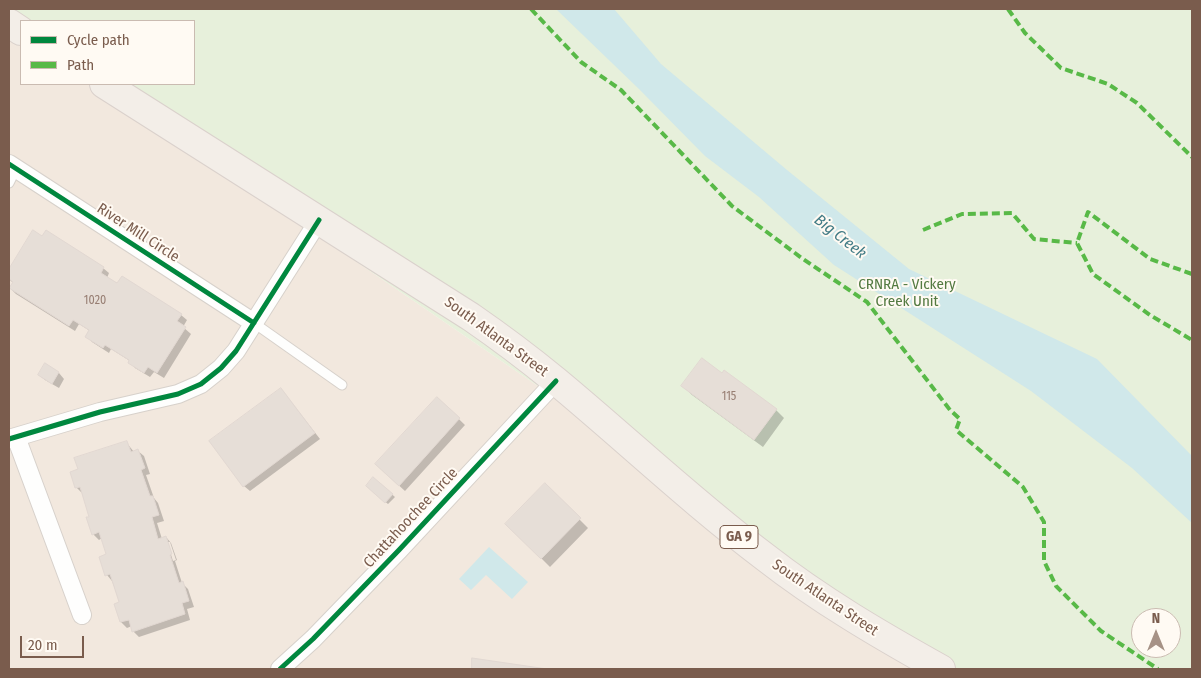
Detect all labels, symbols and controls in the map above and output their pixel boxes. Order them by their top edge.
legend [20,20,195,85]
text: Cycle path [67,31,130,49]
text: Path [67,56,94,74]
street label: River Mill Circle [93,200,183,266]
water label: Big Creek [810,211,870,263]
park label: CRNRA - Vickery Creek Unit [858,276,956,311]
street label: South Atlanta Street [441,293,551,381]
house number: 1020 [84,294,106,308]
house number: 115 [722,390,736,404]
street label: Chattahoochee Circle [360,464,462,572]
road number: GA 9 [720,526,758,548]
street label: South Atlanta Street [769,556,881,640]
north arrow [1131,608,1181,658]
text: N [1152,610,1160,627]
scale bar [22,626,86,658]
text: 20 m [28,636,58,654]

